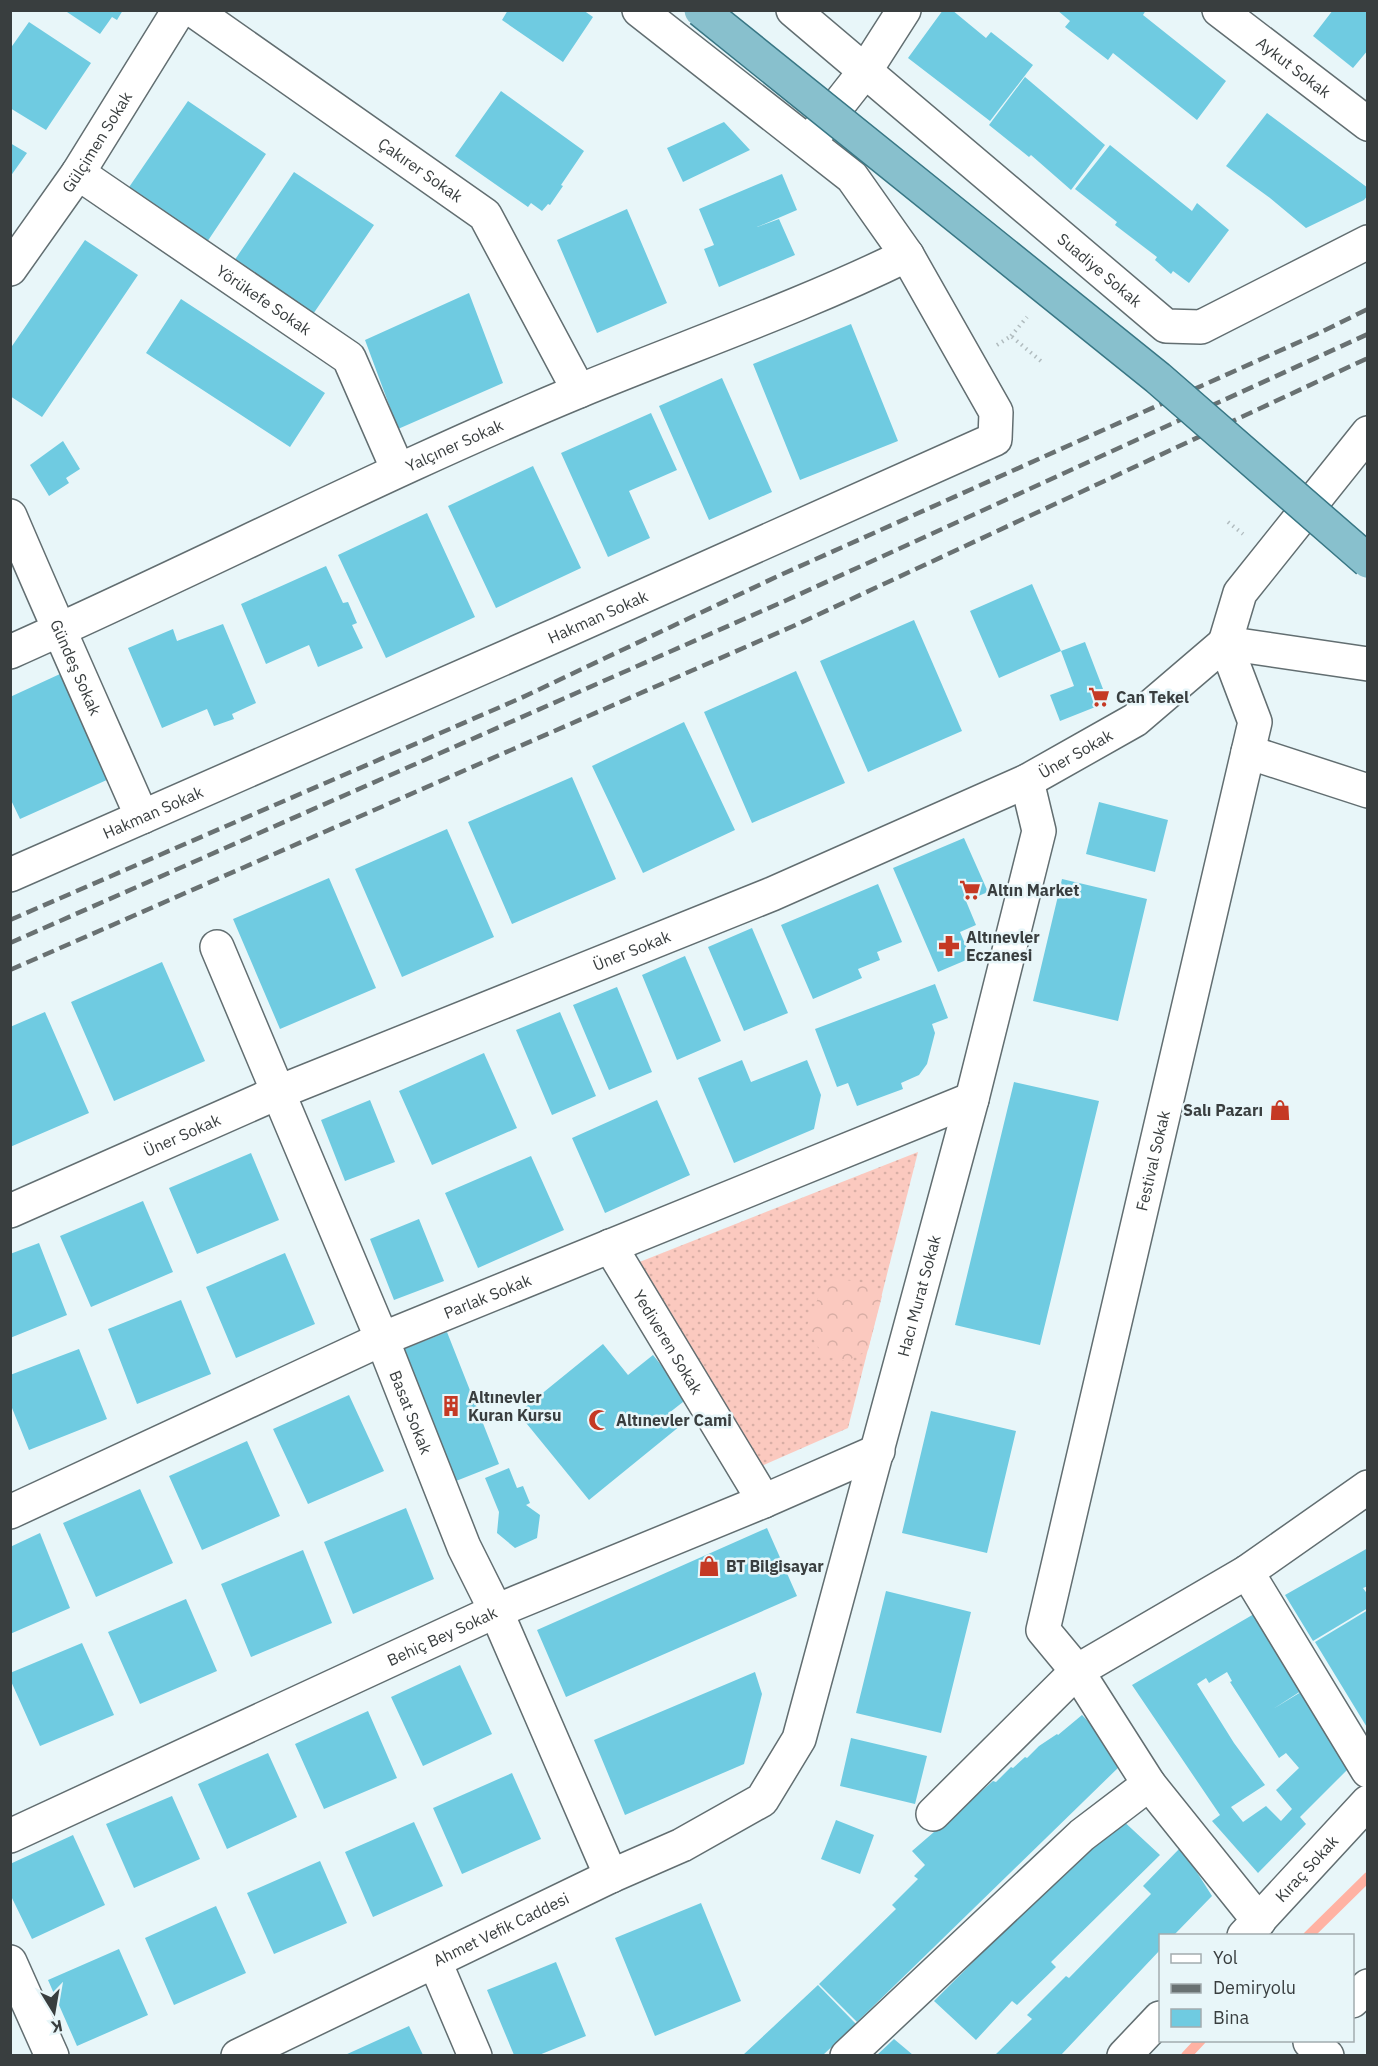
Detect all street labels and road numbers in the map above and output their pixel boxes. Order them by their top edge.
street label: Aykut Sokak [1252,32,1335,102]
street label: Gülçimen Sokak [57,87,136,196]
street label: Çakırer Sokak [374,133,467,207]
street label: Suadiye Sokak [1053,229,1146,312]
street label: Yörükefe Sokak [212,260,316,340]
street label: Yalçıner Sokak [402,414,507,476]
street label: Hakman Sokak [545,585,651,648]
street label: Gündeş Sokak [46,616,106,719]
street label: Üner Sokak [1035,724,1117,782]
street label: Hakman Sokak [100,781,206,843]
street label: Üner Sokak [590,926,674,975]
street label: Festival Sokak [1131,1108,1174,1213]
street label: Üner Sokak [140,1109,224,1161]
street label: Hacı Murat Sokak [893,1232,945,1359]
street label: Parlak Sokak [441,1269,535,1323]
street label: Yediveren Sokak [629,1286,707,1398]
street label: Basat Sokak [385,1367,437,1457]
street label: Behiç Bey Sokak [384,1602,501,1670]
street label: Kıraç Sokak [1271,1831,1343,1906]
street label: Ahmet Vefik Caddesi [430,1888,572,1970]

